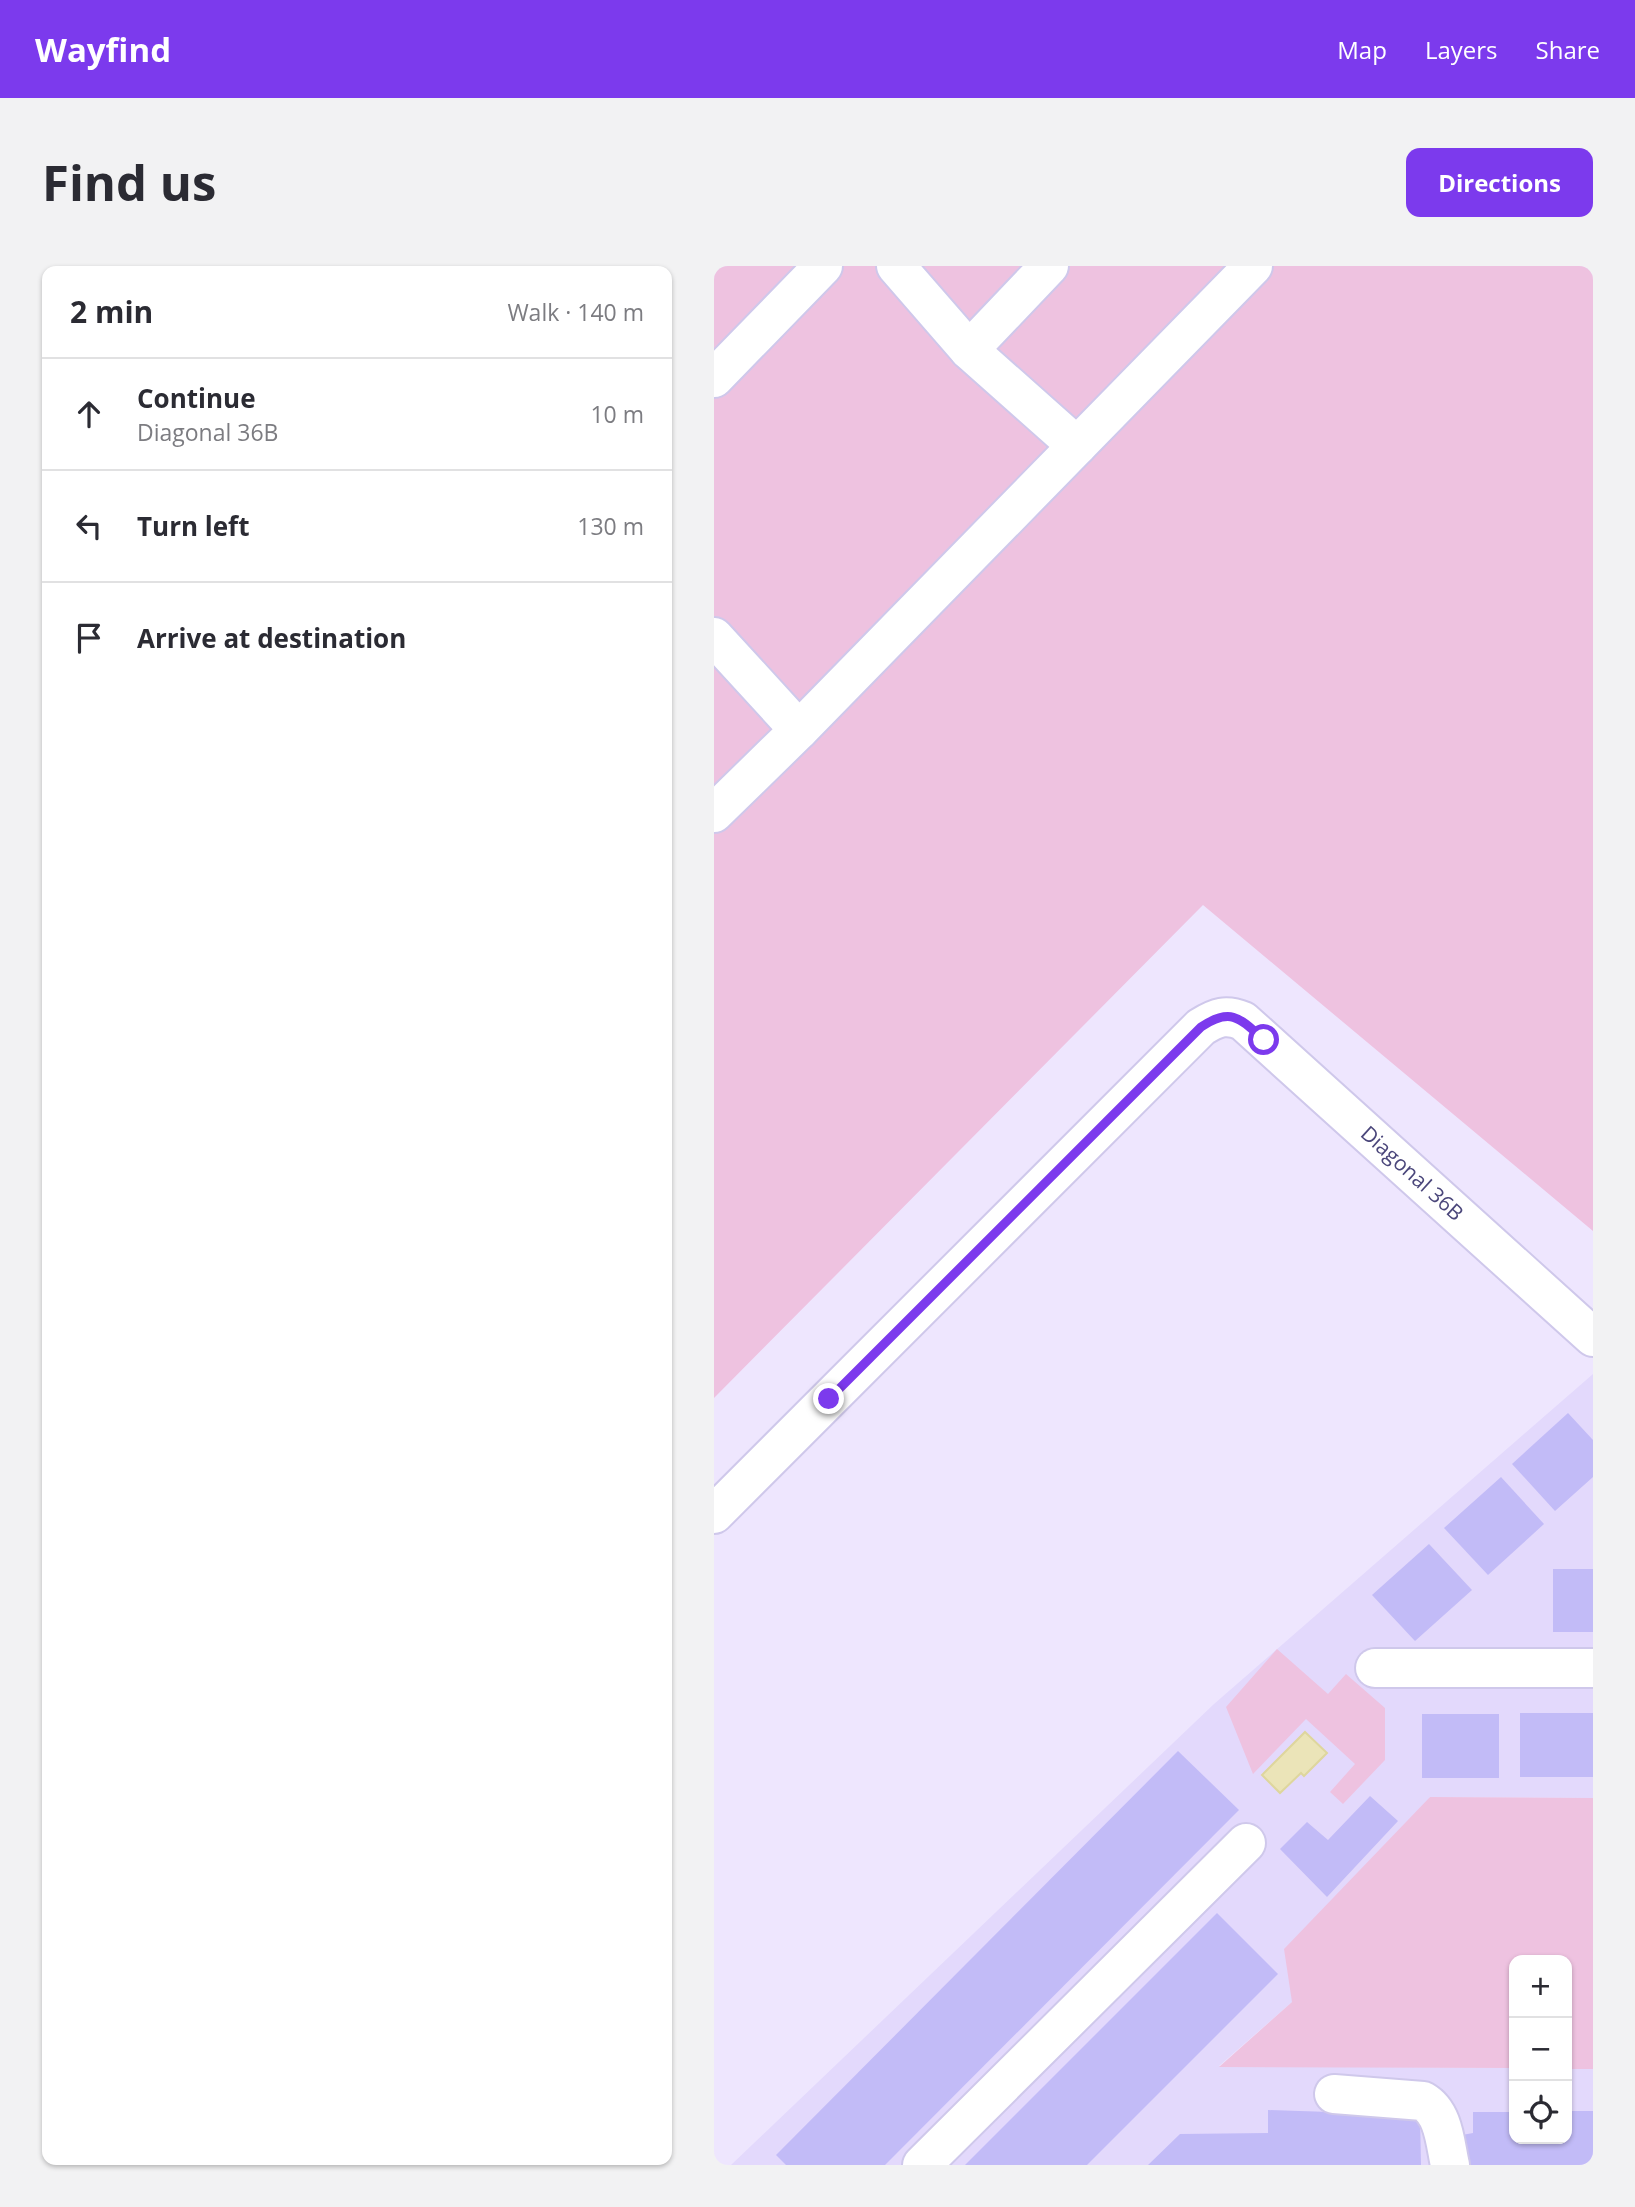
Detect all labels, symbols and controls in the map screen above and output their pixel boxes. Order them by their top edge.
text: Wayfind [35,27,171,72]
text: Map [1337,33,1387,66]
text: Layers [1425,33,1498,66]
text: Share [1536,33,1600,66]
button: Directions [1406,148,1593,217]
text: Find us [42,149,216,215]
text: 2 min [70,291,153,332]
text: Walk · 140 m [507,296,644,328]
text: Continue [137,380,256,416]
icon: ahead [70,395,108,433]
text: 10 m [590,398,644,430]
text: Diagonal 36B [137,416,278,448]
icon: left [70,507,108,545]
text: Turn left [137,508,249,544]
text: 130 m [577,510,644,542]
icon: arrive [70,619,108,657]
text: Arrive at destination [137,620,406,656]
route start [1248,1024,1279,1055]
street label: Diagonal 36B [1355,1119,1470,1226]
route end [813,1383,844,1414]
map controls [1509,1955,1572,2144]
button: + [1509,1955,1572,2018]
button: − [1509,2018,1572,2081]
button: locate [1509,2081,1572,2144]

